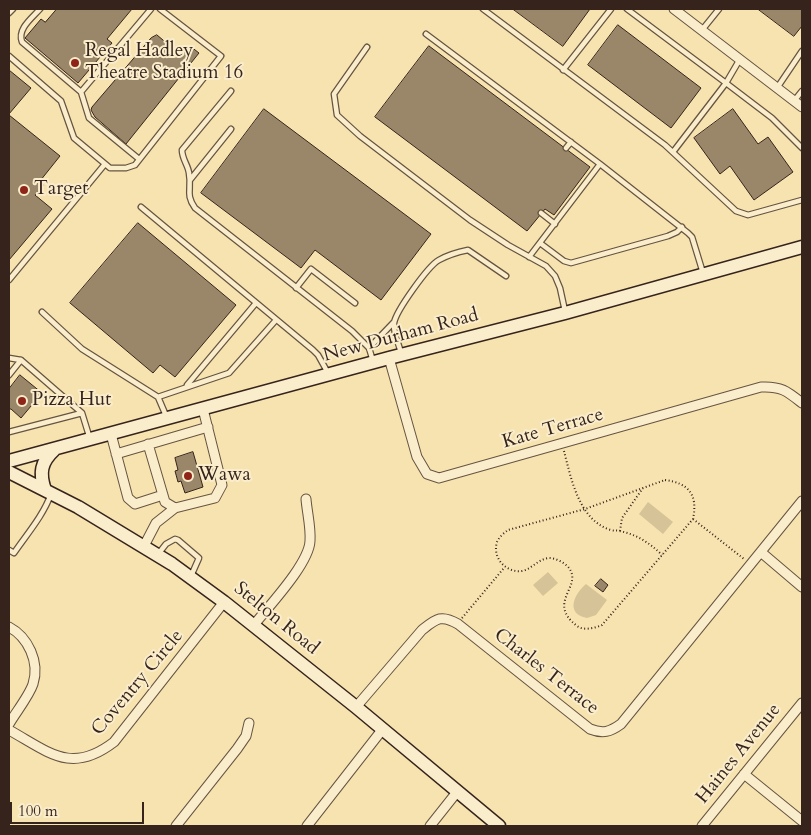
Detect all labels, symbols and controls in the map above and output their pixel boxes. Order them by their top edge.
place label: Regal Hadley Theatre Stadium 16 [85,41,243,85]
marker: Regal Hadley Theatre Stadium 16 [69,57,81,69]
place label: Target [34,179,88,201]
marker: Target [18,184,30,196]
street label: New Durham Road [321,304,481,368]
place label: Pizza Hut [32,390,111,412]
marker: Pizza Hut [16,395,28,407]
street label: Kate Terrace [500,404,606,454]
place label: Wawa [198,465,251,487]
marker: Wawa [182,470,194,482]
street label: Stelton Road [229,578,323,660]
street label: Charles Terrace [489,624,603,720]
street label: Coventry Circle [87,626,189,740]
street label: Haines Avenue [692,699,786,809]
scale bar [12,792,146,824]
text: 100 m [18,801,58,821]

